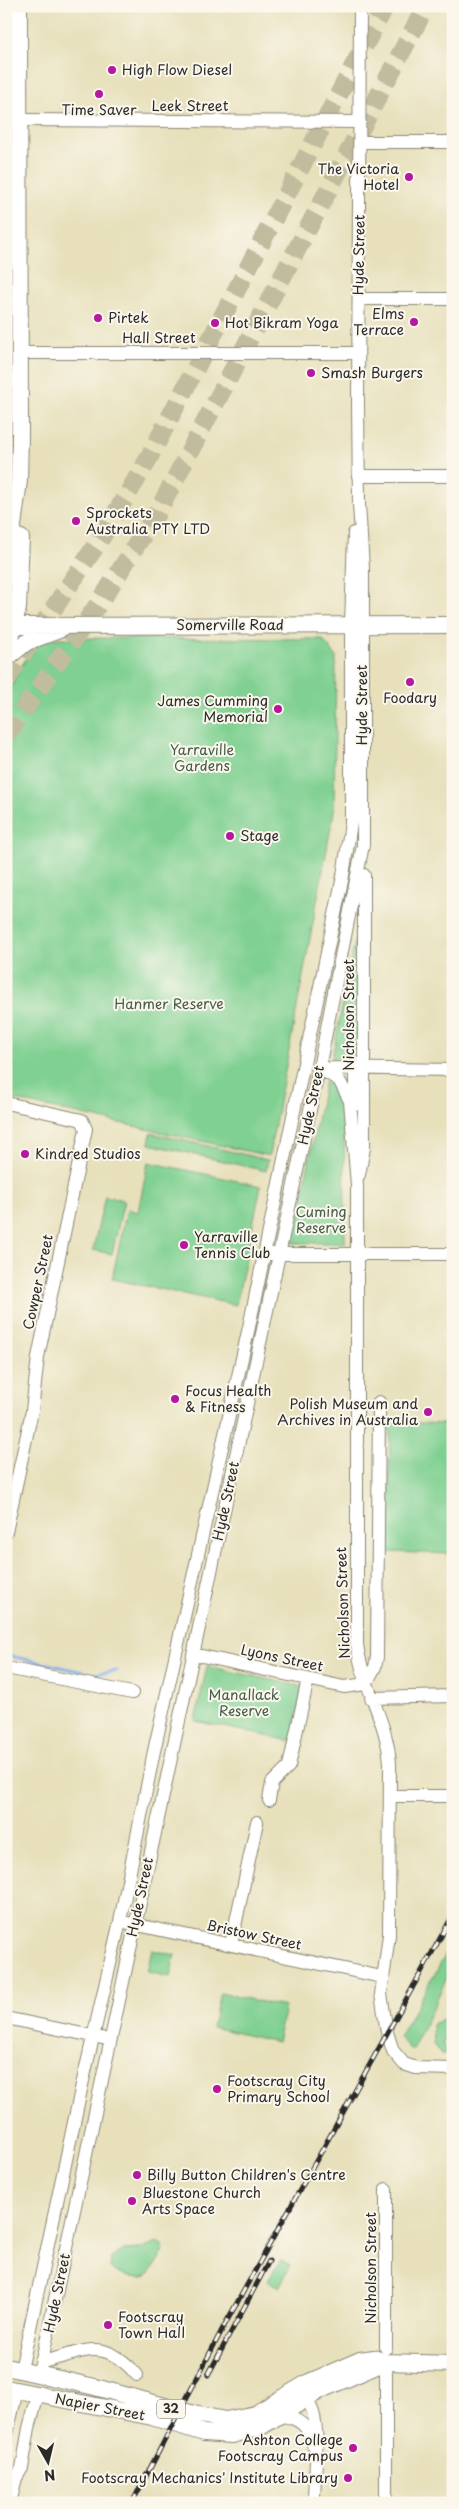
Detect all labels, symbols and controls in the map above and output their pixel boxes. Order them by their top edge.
place label: High Flow Diesel [122,59,232,80]
marker: High Flow Diesel [106,64,118,76]
marker: Time Saver [93,88,105,100]
street label: Leek Street [152,95,229,116]
place label: Time Saver [61,99,137,120]
place label: The Victoria Hotel [317,158,399,195]
marker: The Victoria Hotel [403,171,415,183]
street label: Hyde Street [347,214,370,295]
place label: Elms Terrace [353,303,404,340]
place label: Pirtek [108,307,149,328]
marker: Pirtek [92,312,104,324]
place label: Hot Bikram Yoga [225,312,338,333]
marker: Elms Terrace [408,316,420,328]
marker: Hot Bikram Yoga [209,317,221,329]
street label: Hall Street [122,327,196,348]
place label: Smash Burgers [321,362,423,383]
marker: Smash Burgers [305,367,317,379]
place label: Sprockets Australia PTY LTD [86,502,210,539]
marker: Sprockets Australia PTY LTD [70,515,82,527]
street label: Somerville Road [176,614,284,635]
street label: Hyde Street [351,664,372,745]
marker: Foodary [404,676,416,688]
place label: Foodary [383,687,437,708]
place label: James Cumming Memorial [157,690,268,727]
marker: James Cumming Memorial [272,703,284,715]
park label: Yarraville Gardens [170,739,234,776]
place label: Stage [240,825,279,846]
marker: Stage [224,830,236,842]
street label: Nicholson Street [338,959,359,1071]
park label: Hanmer Reserve [114,993,224,1014]
street label: Hyde Street [292,1063,329,1146]
place label: Kindred Studios [35,1143,141,1164]
marker: Kindred Studios [19,1148,31,1160]
park label: Cuming Reserve [295,1201,347,1238]
place label: Yarraville Tennis Club [194,1226,270,1263]
street label: Cowper Street [17,1232,58,1332]
marker: Yarraville Tennis Club [178,1239,190,1251]
place label: Focus Health & Fitness [185,1380,272,1417]
marker: Focus Health & Fitness [169,1393,181,1405]
place label: Polish Museum and Archives in Australia [277,1393,419,1430]
marker: Polish Museum and Archives in Australia [422,1406,434,1418]
street label: Hyde Street [207,1459,244,1542]
street label: Nicholson Street [330,1546,355,1659]
street label: Lyons Street [239,1639,326,1677]
park label: Manallack Reserve [209,1684,280,1721]
street label: Hyde Street [121,1855,158,1938]
street label: Bristow Street [205,1914,304,1955]
place label: Footscray City Primary School [227,2070,330,2107]
marker: Footscray City Primary School [211,2083,223,2095]
place label: Billy Button Children's Centre [147,2164,346,2185]
marker: Billy Button Children's Centre [131,2169,143,2181]
place label: Bluestone Church Arts Space [142,2182,261,2219]
marker: Bluestone Church Arts Space [126,2195,138,2207]
street label: Nicholson Street [360,2212,381,2324]
street label: Hyde Street [38,2251,75,2334]
place label: Footscray Town Hall [118,2306,185,2343]
marker: Footscray Town Hall [102,2319,114,2331]
street label: Napier Street [53,2387,147,2426]
road number: 32 [157,2400,185,2418]
place label: Ashton College Footscray Campus [218,2429,343,2466]
north arrow [22,2436,72,2486]
marker: Ashton College Footscray Campus [347,2442,359,2454]
text: N [43,2464,57,2487]
place label: Footscray Mechanics' Institute Library [81,2467,338,2488]
marker: Footscray Mechanics' Institute Library [342,2472,354,2484]

